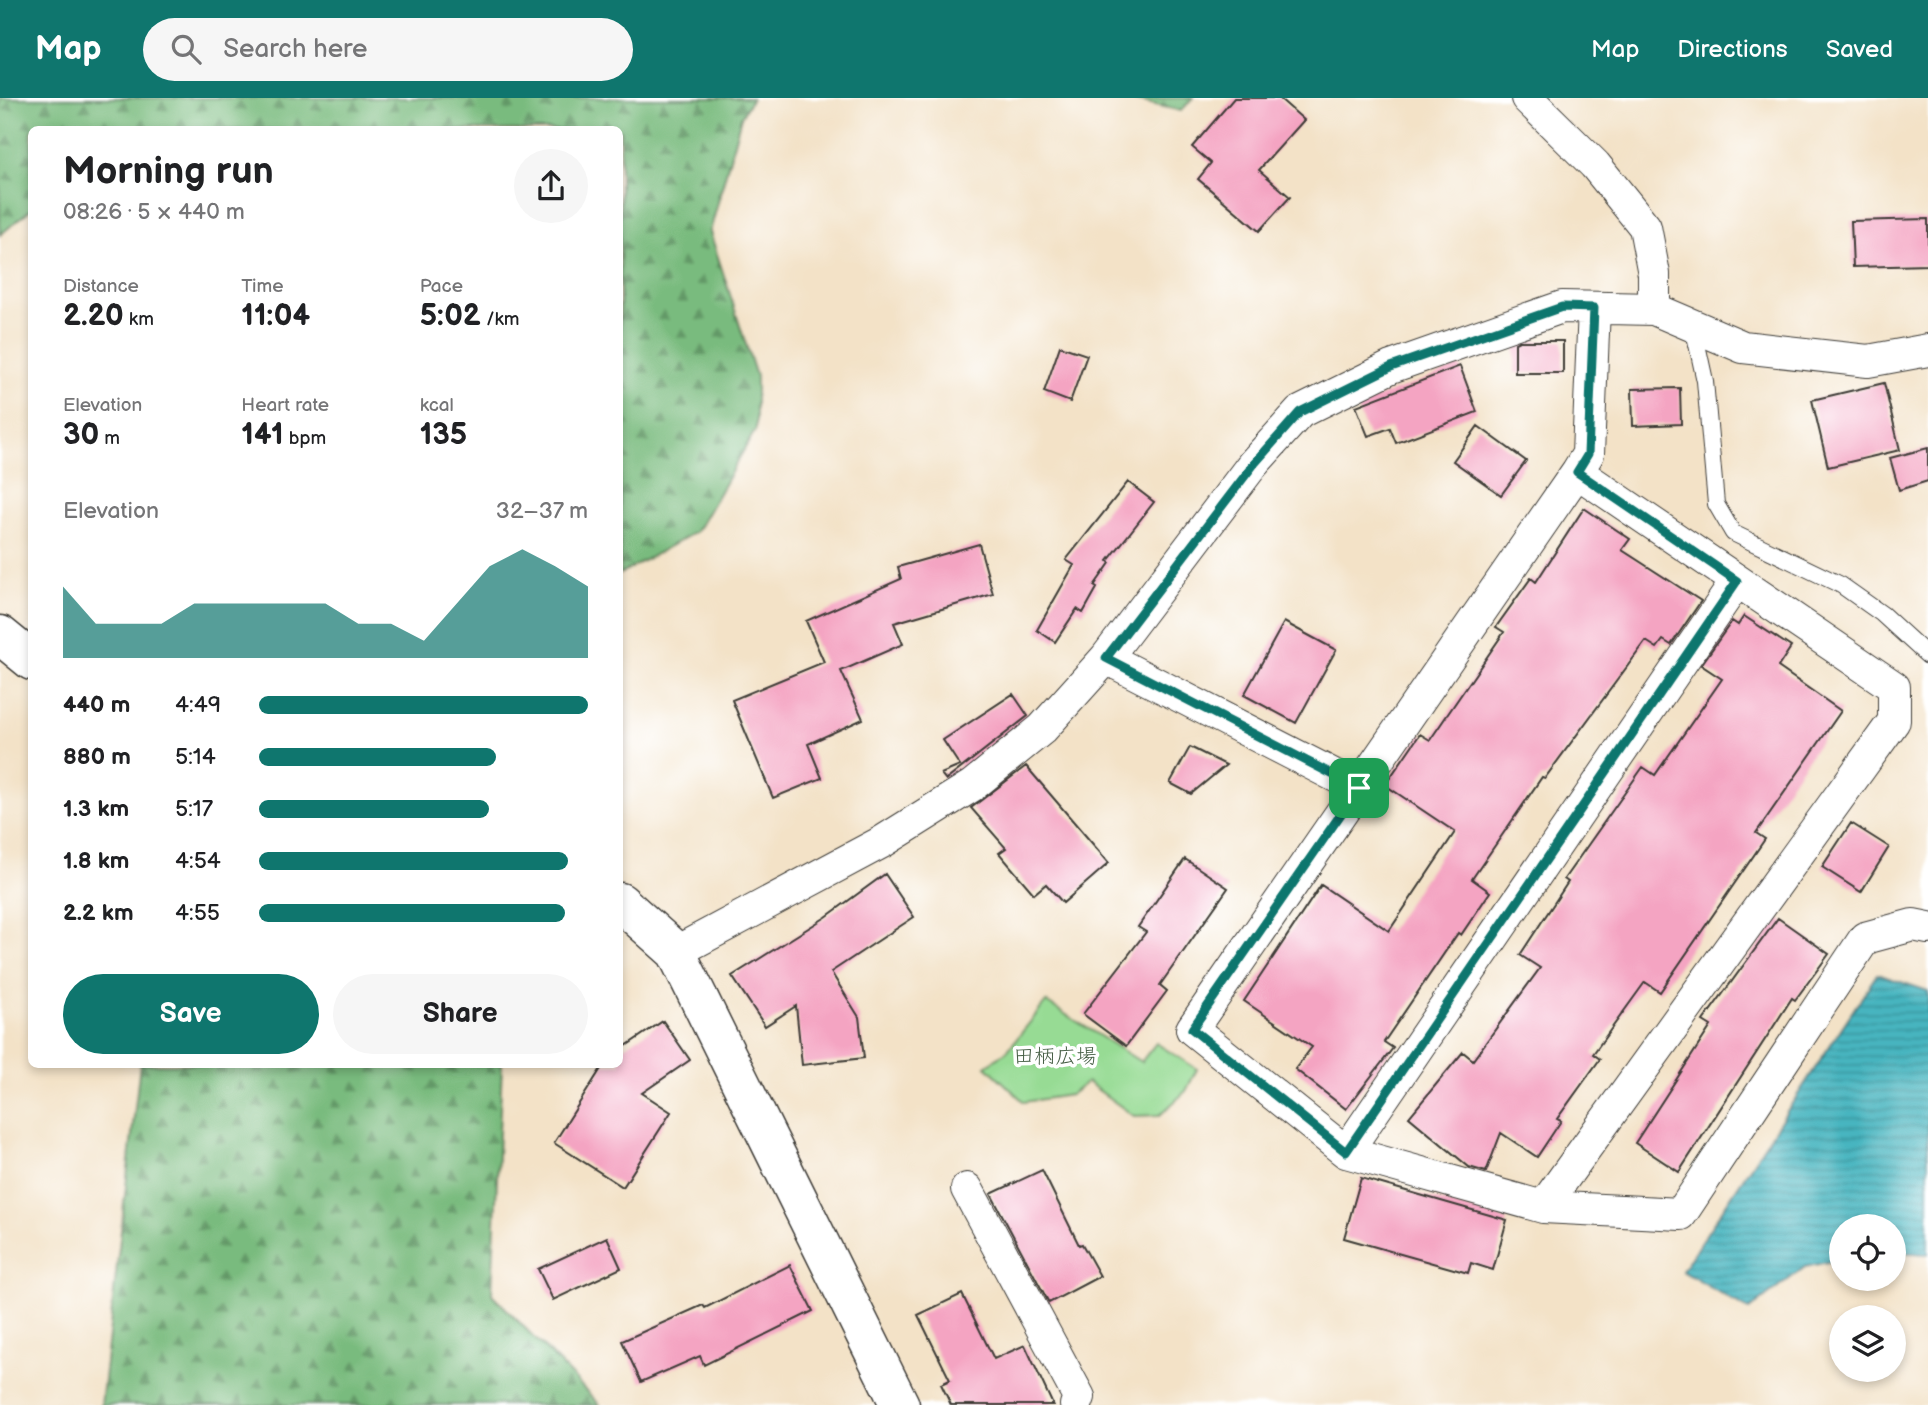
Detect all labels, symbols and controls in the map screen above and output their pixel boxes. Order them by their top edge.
search box [143,18,633,81]
text: Map [35,29,101,69]
icon: search [167,30,205,68]
text: Search here [223,34,367,65]
text: Map [1591,35,1639,64]
text: Directions [1677,35,1788,64]
text: Saved [1826,35,1893,64]
text: Morning run [63,149,274,194]
button: share [514,149,588,223]
text: 08:26 · 5 × 440 m [63,198,245,226]
text: Distance [63,275,139,298]
text: Time [241,275,283,298]
text: Pace [420,275,463,298]
text: 2.20 [63,298,124,334]
text: 11:04 [241,298,310,334]
text: 5:02 [420,298,481,334]
text: km [124,308,154,331]
text: /km [481,308,520,331]
text: Elevation [63,394,142,417]
text: Heart rate [241,394,329,417]
text: kcal [420,394,454,417]
text: 30 [63,417,99,453]
text: 141 [241,417,284,453]
text: 135 [420,417,467,453]
text: m [99,427,120,450]
text: bpm [284,427,326,450]
text: Elevation [63,497,159,525]
text: 32–37 m [496,497,588,525]
text: 440 m [63,691,130,719]
text: 4:49 [175,691,221,719]
text: 880 m [63,743,131,771]
text: 5:14 [175,743,216,771]
pin [1329,758,1389,818]
icon: arrive [1340,769,1378,807]
text: 1.3 km [63,795,129,823]
text: 5:17 [175,795,213,823]
text: 1.8 km [63,847,129,875]
text: 4:54 [175,847,221,875]
text: 2.2 km [63,899,134,927]
text: 4:55 [175,899,220,927]
button: Save [63,974,319,1054]
button: Share [333,974,588,1054]
park label: 田柄広場 [1013,1044,1097,1069]
map controls [1829,1214,1906,1382]
button: locate [1829,1214,1906,1291]
button: layers [1829,1305,1906,1382]

